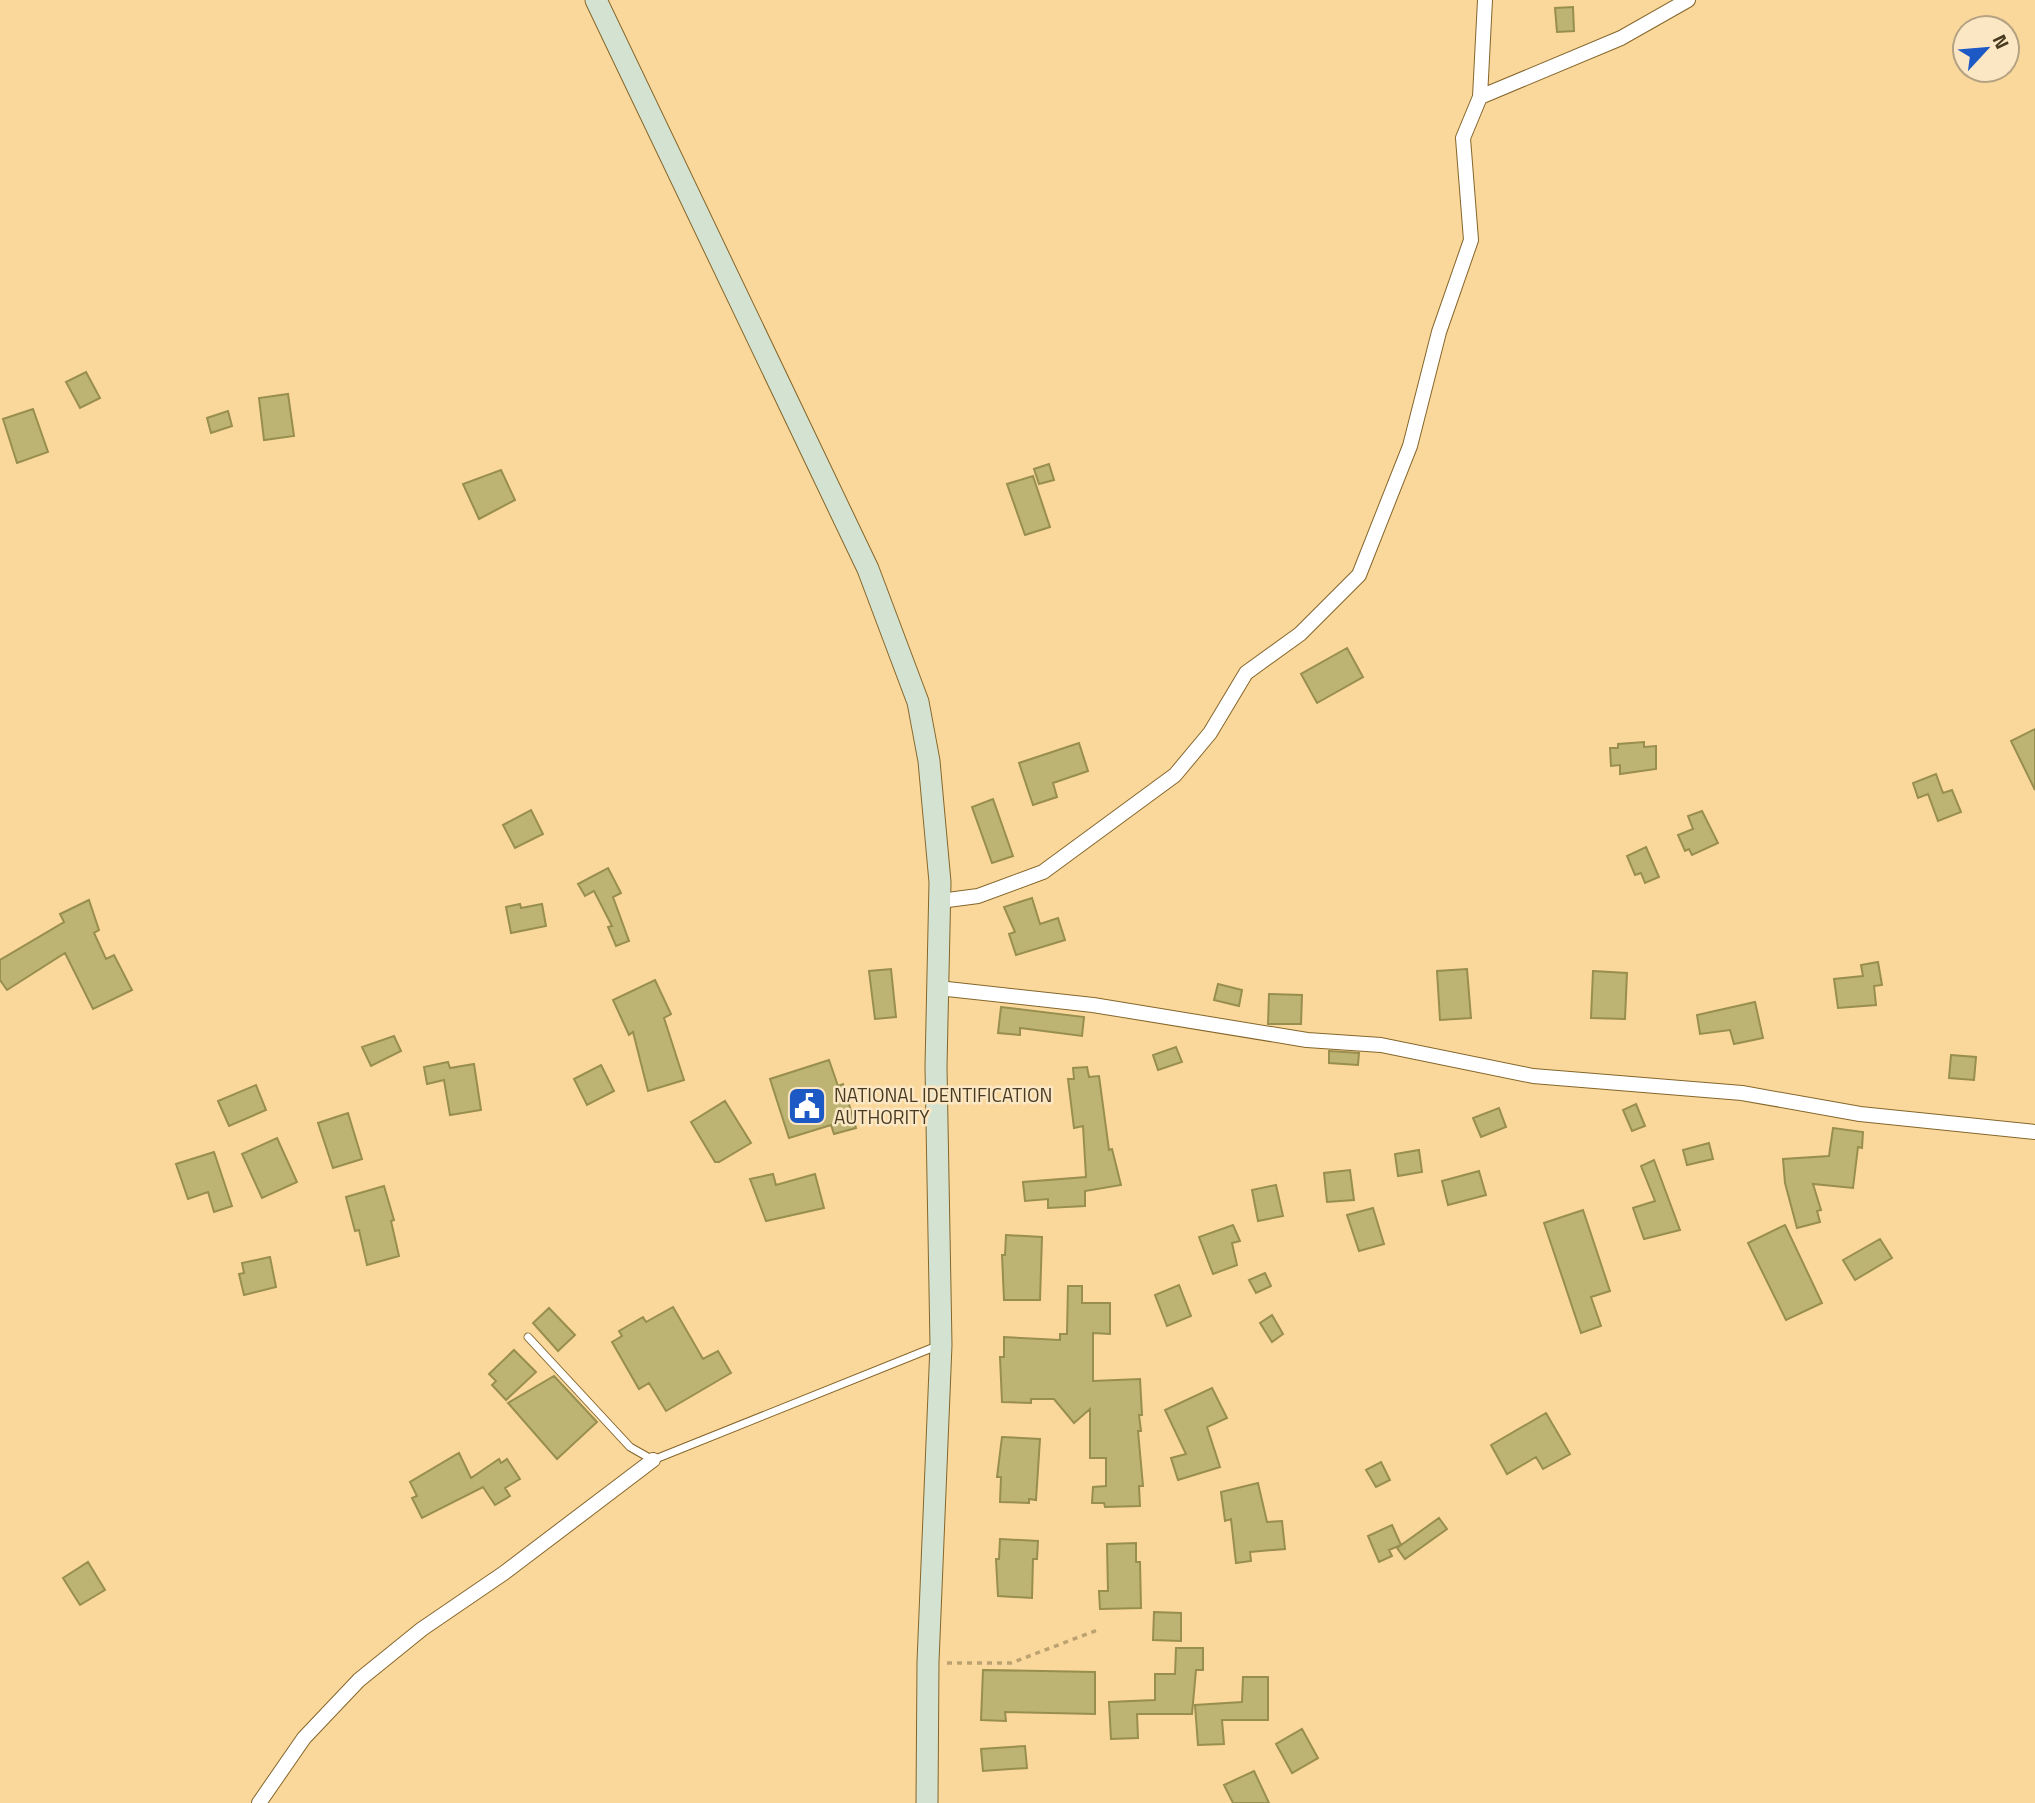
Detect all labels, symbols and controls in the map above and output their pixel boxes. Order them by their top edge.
north arrow [1951,14,2021,84]
text: N [1986,29,2018,54]
place label: NATIONAL IDENTIFICATION AUTHORITY [834,1080,1052,1131]
public building icon: NATIONAL IDENTIFICATION AUTHORITY [786,1085,828,1127]

